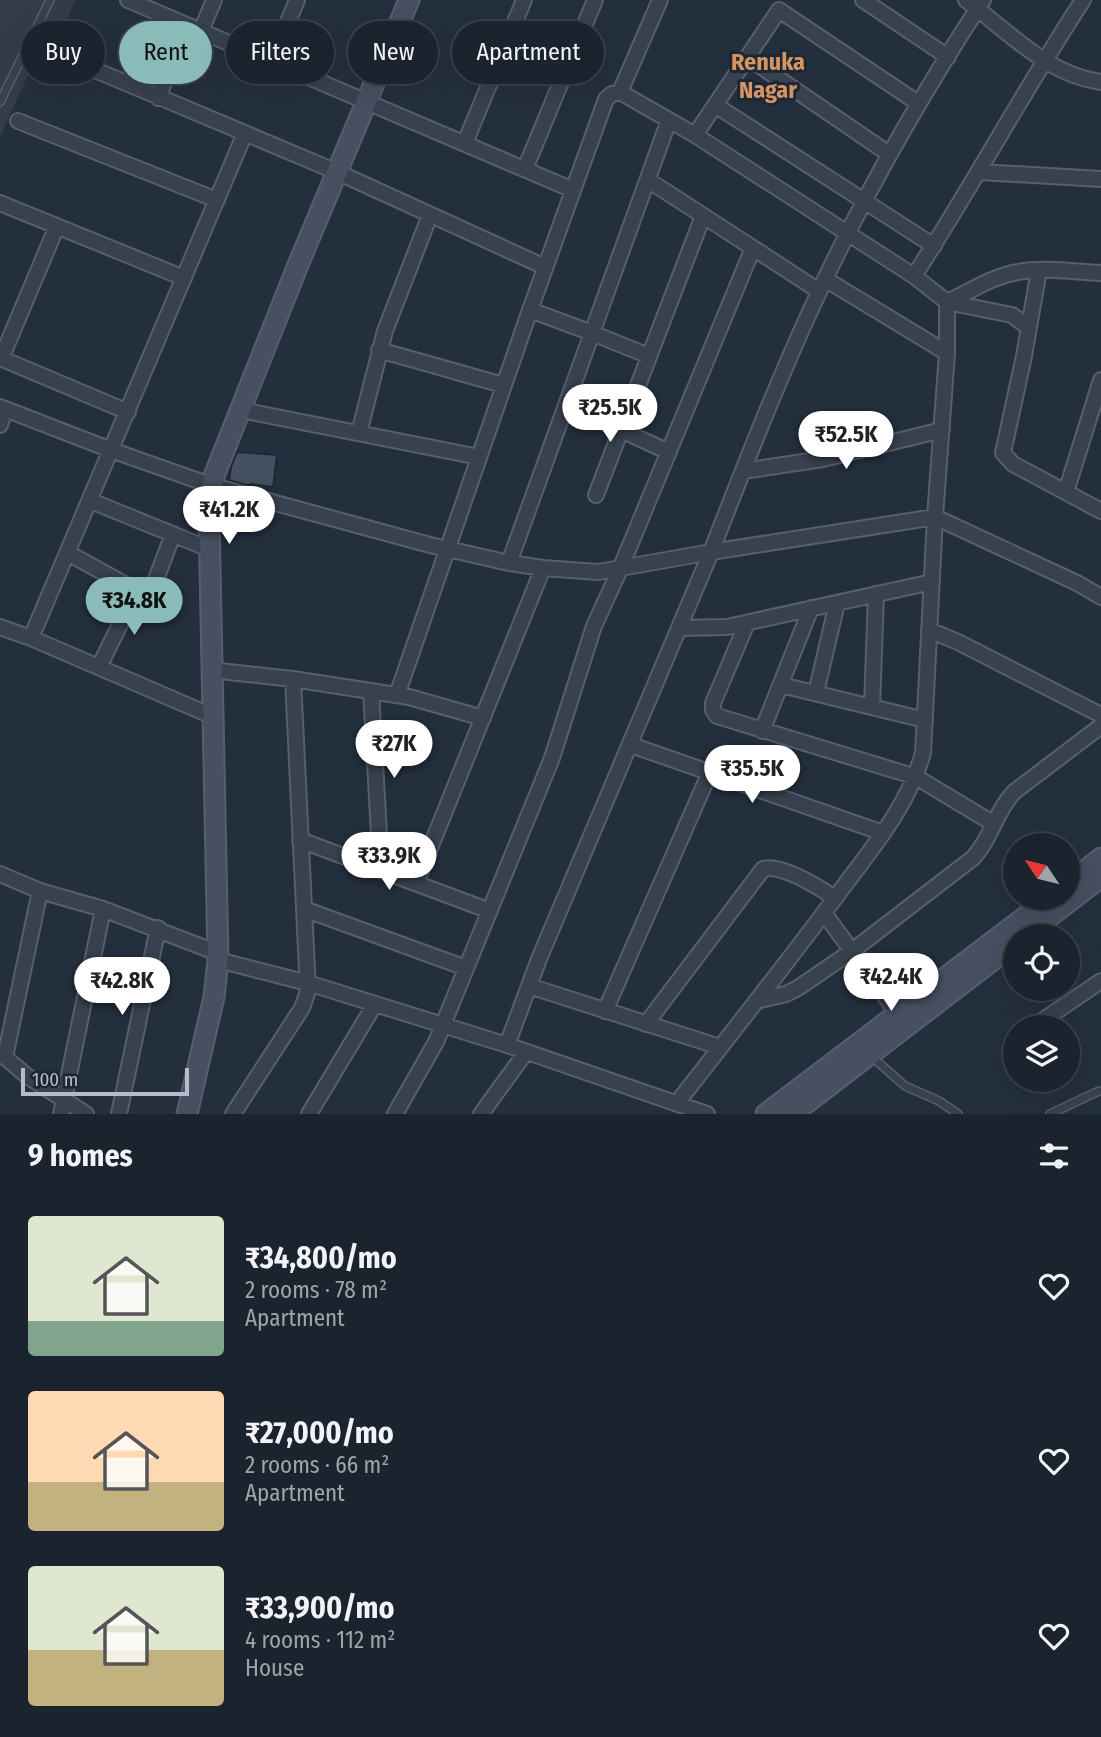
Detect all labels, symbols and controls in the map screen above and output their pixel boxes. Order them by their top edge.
chip: Buy [21,21,105,84]
chip: Rent [119,21,212,84]
chip: Filters [226,21,334,84]
chip: New [348,21,438,84]
chip: Apartment [452,21,604,84]
district label: Renuka Nagar [731,48,805,104]
pin: ₹25.5K [553,384,667,444]
text: ₹25.5K [578,393,642,421]
pin: ₹52.5K [789,412,903,471]
text: ₹52.5K [814,420,878,448]
pin: ₹41.2K [172,486,286,546]
text: ₹41.2K [199,495,259,523]
pin: ₹34.8K [77,578,191,637]
text: ₹34.8K [102,586,166,614]
pin: ₹27K [353,720,435,780]
text: ₹27K [372,729,416,757]
pin: ₹35.5K [695,746,809,805]
text: ₹35.5K [720,754,784,782]
pin: ₹33.9K [332,832,446,892]
north arrow [1003,833,1080,910]
map controls [1003,833,1080,1092]
text: ₹33.9K [357,841,421,869]
button: locate [1003,924,1080,1001]
pin: ₹42.4K [834,954,948,1013]
pin: ₹42.8K [65,958,179,1017]
text: ₹42.4K [860,962,922,990]
text: ₹42.8K [90,966,154,994]
button: layers [1003,1015,1080,1092]
scale bar [21,1065,189,1097]
text: 100 m [32,1068,78,1091]
icon: filters [1035,1137,1073,1175]
text: 9 homes [28,1138,133,1174]
text: ₹34,800/mo [245,1240,397,1276]
icon: home [84,1244,168,1328]
icon: heart [1035,1267,1073,1305]
text: 2 rooms · 78 m² [245,1276,387,1304]
text: Apartment [245,1304,345,1332]
text: ₹27,000/mo [245,1415,394,1451]
icon: home [84,1419,168,1503]
icon: heart [1035,1442,1073,1480]
text: 2 rooms · 66 m² [245,1451,389,1479]
text: Apartment [245,1479,345,1507]
text: ₹33,900/mo [245,1590,395,1626]
icon: home [84,1594,168,1678]
icon: heart [1035,1617,1073,1655]
text: 4 rooms · 112 m² [245,1626,395,1654]
text: House [245,1654,304,1682]

